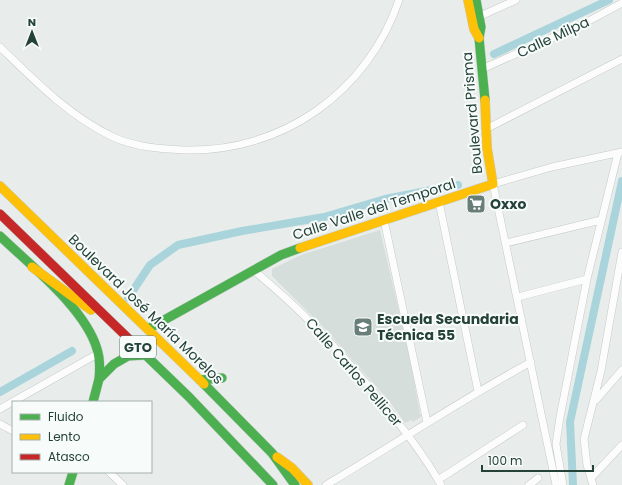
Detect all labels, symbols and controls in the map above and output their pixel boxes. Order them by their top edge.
north arrow [12,12,52,52]
street label: Calle Milpa [514,12,592,62]
text: N [28,14,36,30]
street label: Boulevard Prisma [457,51,487,175]
street label: Calle Valle del Temporal [290,173,458,245]
supermarket icon: Oxxo [465,193,487,215]
place label: Oxxo [490,194,526,214]
street label: Boulevard José María Morelos [64,229,228,389]
place label: Escuela Secundaria Técnica 55 [377,309,519,345]
street label: Calle Carlos Pellicer [301,313,407,431]
school or university icon: Escuela Secundaria Técnica 55 [352,316,374,338]
road number: GTO [120,336,156,358]
legend [12,401,152,473]
text: Fluido [48,408,84,425]
text: Lento [48,428,81,445]
scale bar [482,447,593,473]
text: Atasco [48,448,90,465]
text: 100 m [488,452,522,469]

